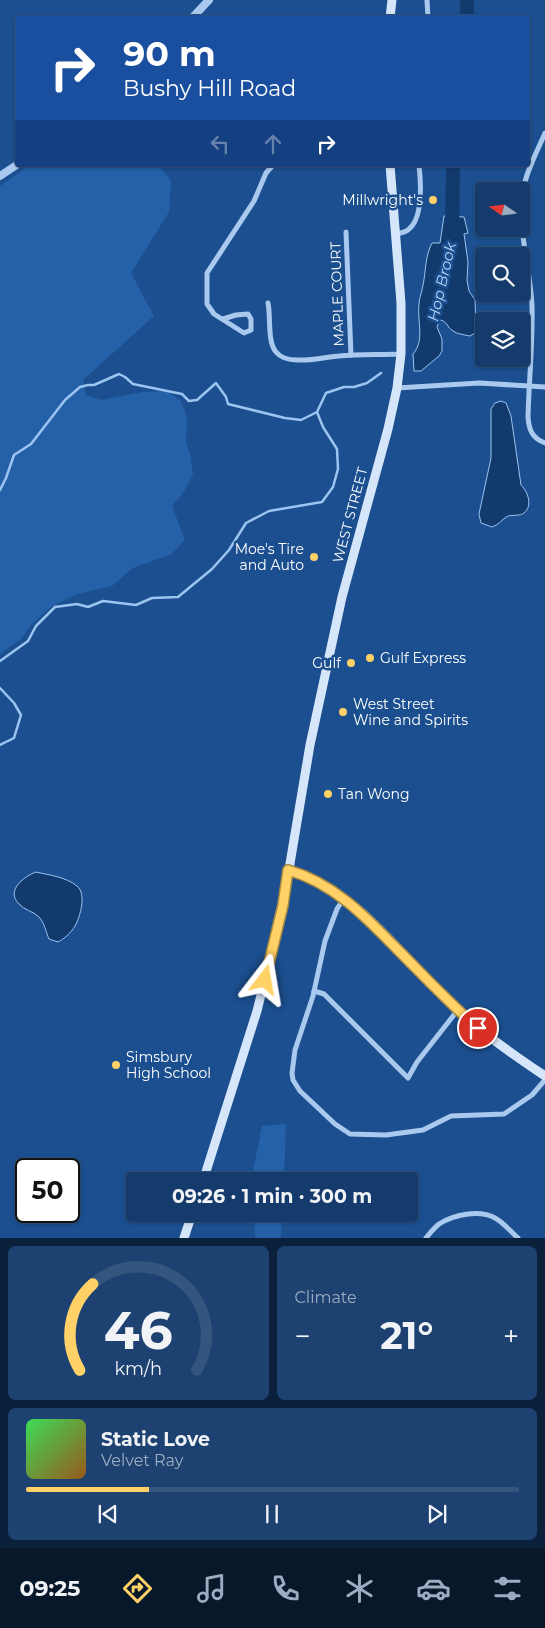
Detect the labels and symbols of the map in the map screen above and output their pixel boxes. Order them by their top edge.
north arrow [475,182,530,238]
place label: Millwright's [342,191,423,209]
marker: Millwright's [427,194,439,206]
water label: Hop Brook [423,239,460,323]
street label: MAPLE COURT [326,241,348,347]
street label: WEST STREET [329,465,371,565]
place label: Moe's Tire and Auto [235,540,304,574]
marker: Moe's Tire and Auto [308,551,320,563]
place label: Gulf Express [380,649,466,667]
marker: Gulf Express [364,652,376,664]
place label: Gulf [312,654,342,672]
marker: Gulf [345,657,357,669]
place label: West Street Wine and Spirits [353,695,468,729]
marker: West Street Wine and Spirits [337,706,349,718]
place label: Tan Wong [338,785,410,803]
marker: Tan Wong [322,788,334,800]
position arrow [238,953,290,1005]
pin [457,1007,499,1049]
place label: Simsbury High School [126,1048,211,1082]
marker: Simsbury High School [110,1059,122,1071]
speed limit sign: 50 [15,1158,80,1223]

